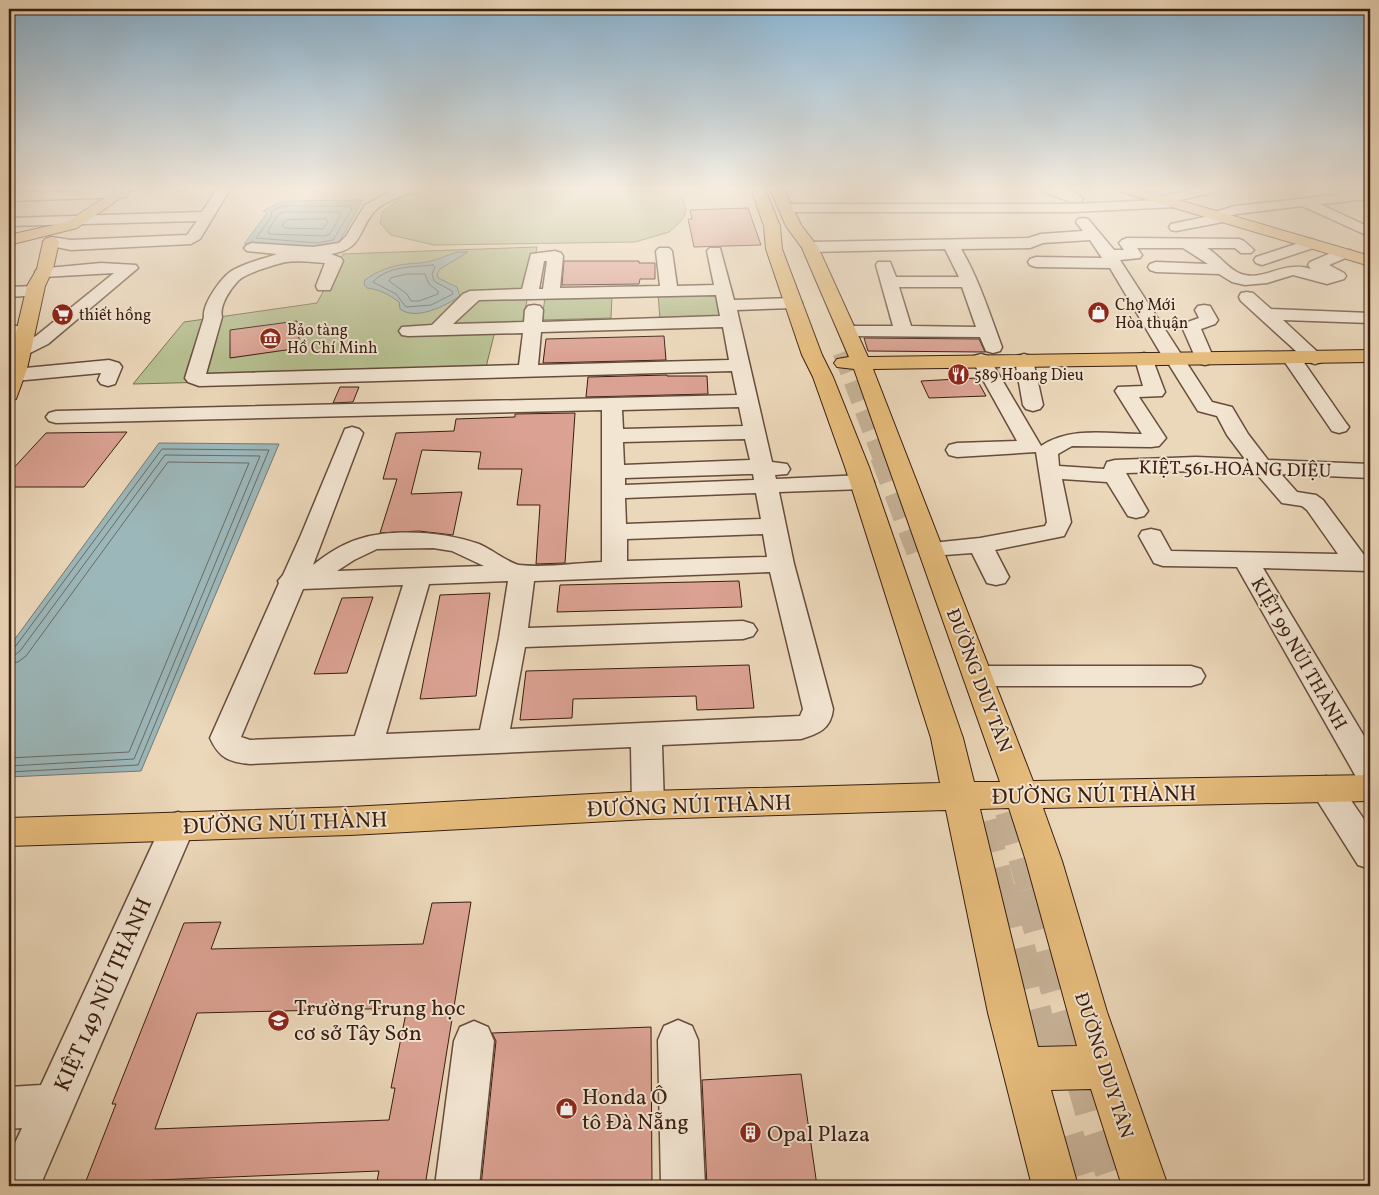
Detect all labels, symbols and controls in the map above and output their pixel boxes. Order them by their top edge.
place label: Chợ Mới Hòa thuận [1115,295,1188,335]
shop icon: Chợ Mới Hòa thuận [1087,301,1111,325]
supermarket icon: thiết hồng [51,302,75,326]
place label: thiết hồng [79,305,151,327]
place label: Bảo tàng Hồ Chí Minh [287,320,378,360]
museum icon: Bảo tàng Hồ Chí Minh [259,326,283,350]
restaurant icon: 589 Hoang Dieu [946,362,970,386]
place label: 589 Hoang Dieu [974,365,1084,387]
street label: KIỆT 561 HOÀNG DIỆU [1138,455,1332,485]
street label: KIỆT 99 NÚI THÀNH [1244,573,1353,735]
street label: ĐƯỜNG DUY TÂN [939,605,1018,756]
street label: ĐƯỜNG NÚI THÀNH [991,779,1197,814]
street label: ĐƯỜNG NÚI THÀNH [586,788,792,827]
street label: ĐƯỜNG NÚI THÀNH [182,805,388,844]
street label: KIỆT 149 NÚI THÀNH [48,893,161,1097]
street label: ĐƯỜNG DUY TÂN [1067,989,1139,1142]
place label: Trường Trung học cơ sở Tây Sơn [294,994,466,1050]
school or university icon: Trường Trung học cơ sở Tây Sơn [266,1008,290,1032]
place label: Honda Ô tô Đà Nẵng [582,1083,689,1139]
shop icon: Honda Ô tô Đà Nẵng [554,1097,578,1121]
place label: Opal Plaza [767,1120,870,1151]
building icon: Opal Plaza [739,1121,763,1145]

